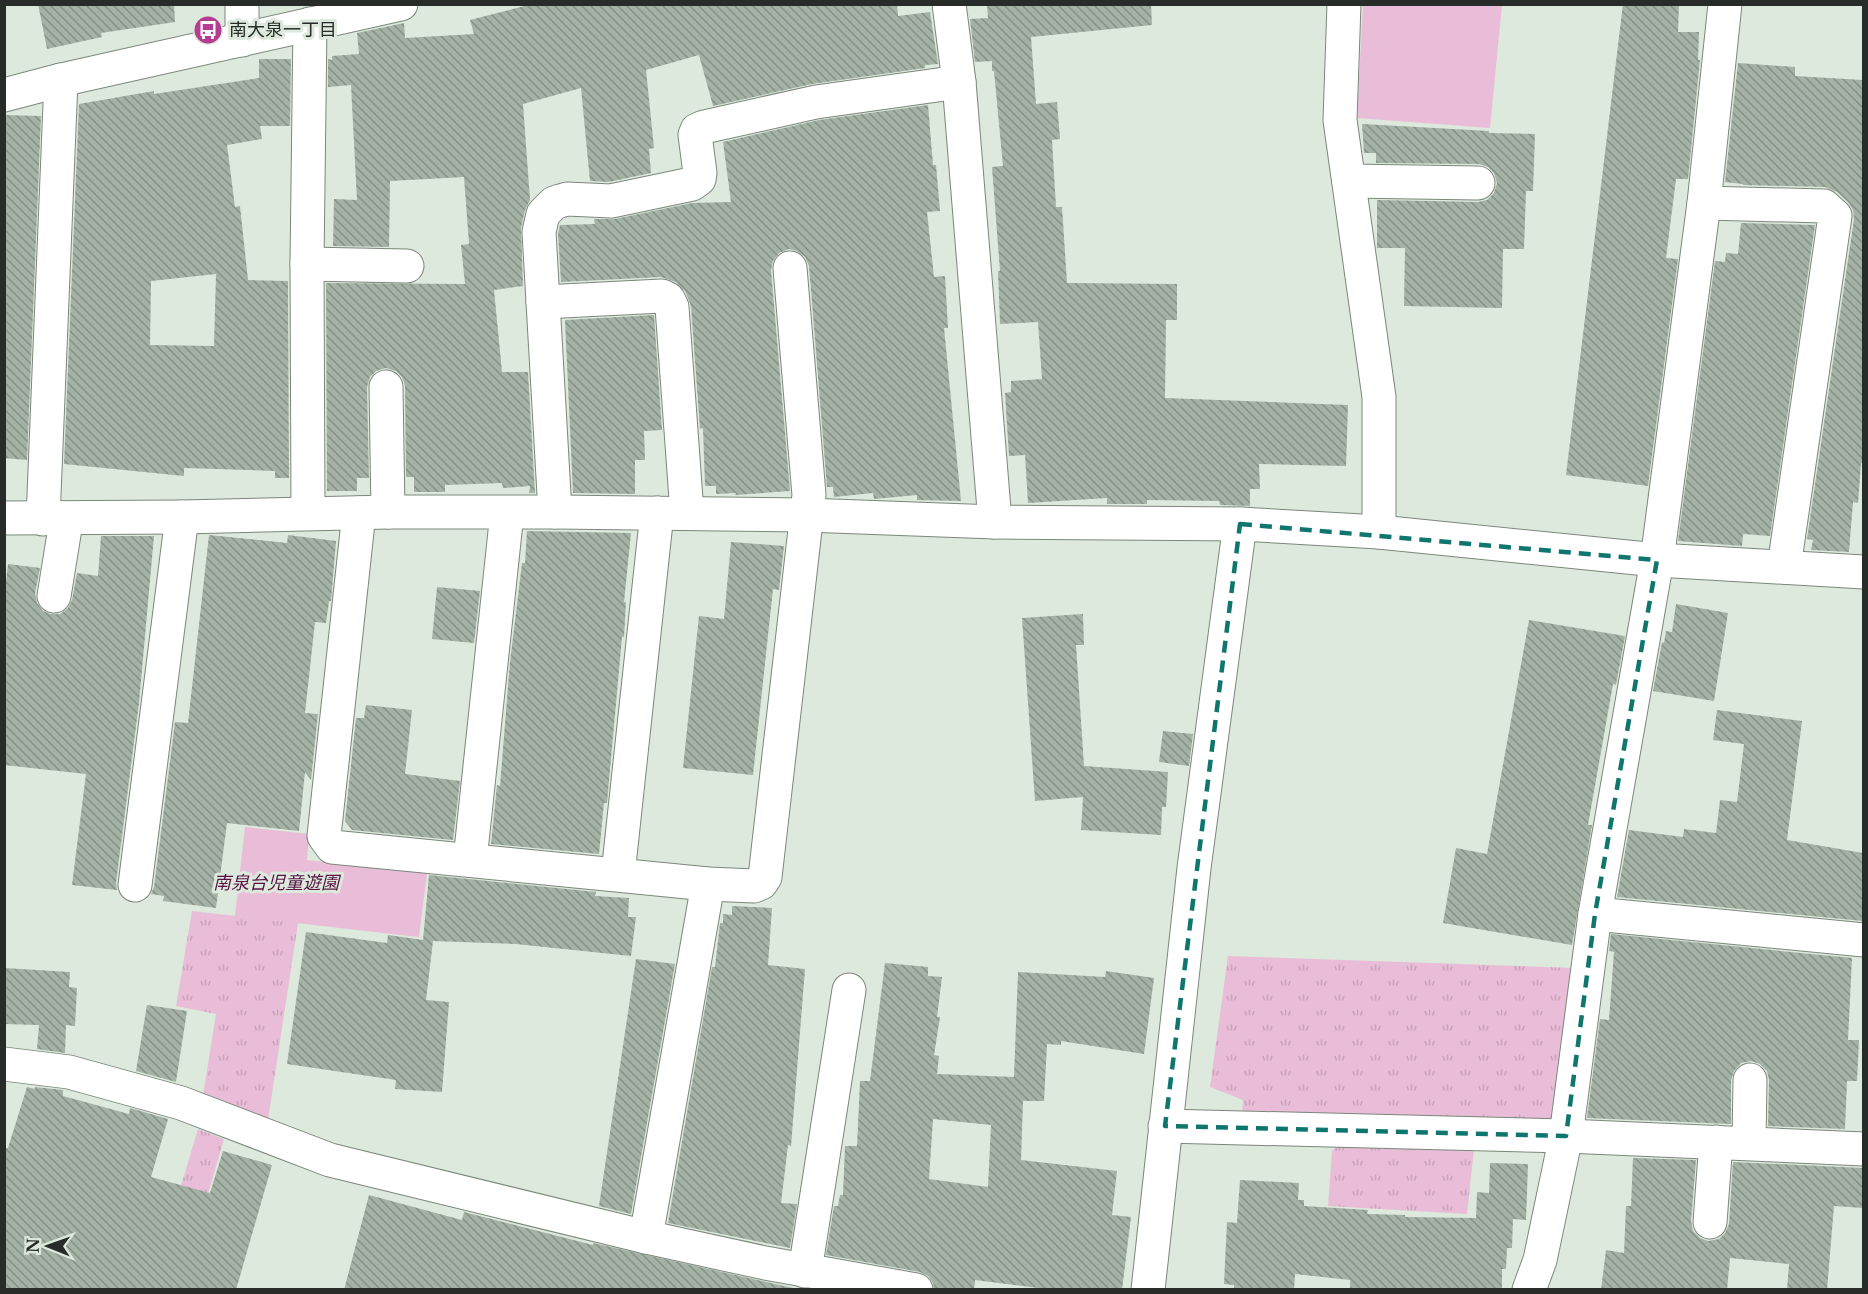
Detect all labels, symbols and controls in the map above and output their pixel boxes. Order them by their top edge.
bus stop icon: 南大泉一丁目 [192,14,224,46]
place label: 南大泉一丁目 [229,19,337,41]
park label: 南泉台児童遊園 [213,872,342,894]
north arrow [18,1216,78,1276]
text: N [23,1238,43,1253]

